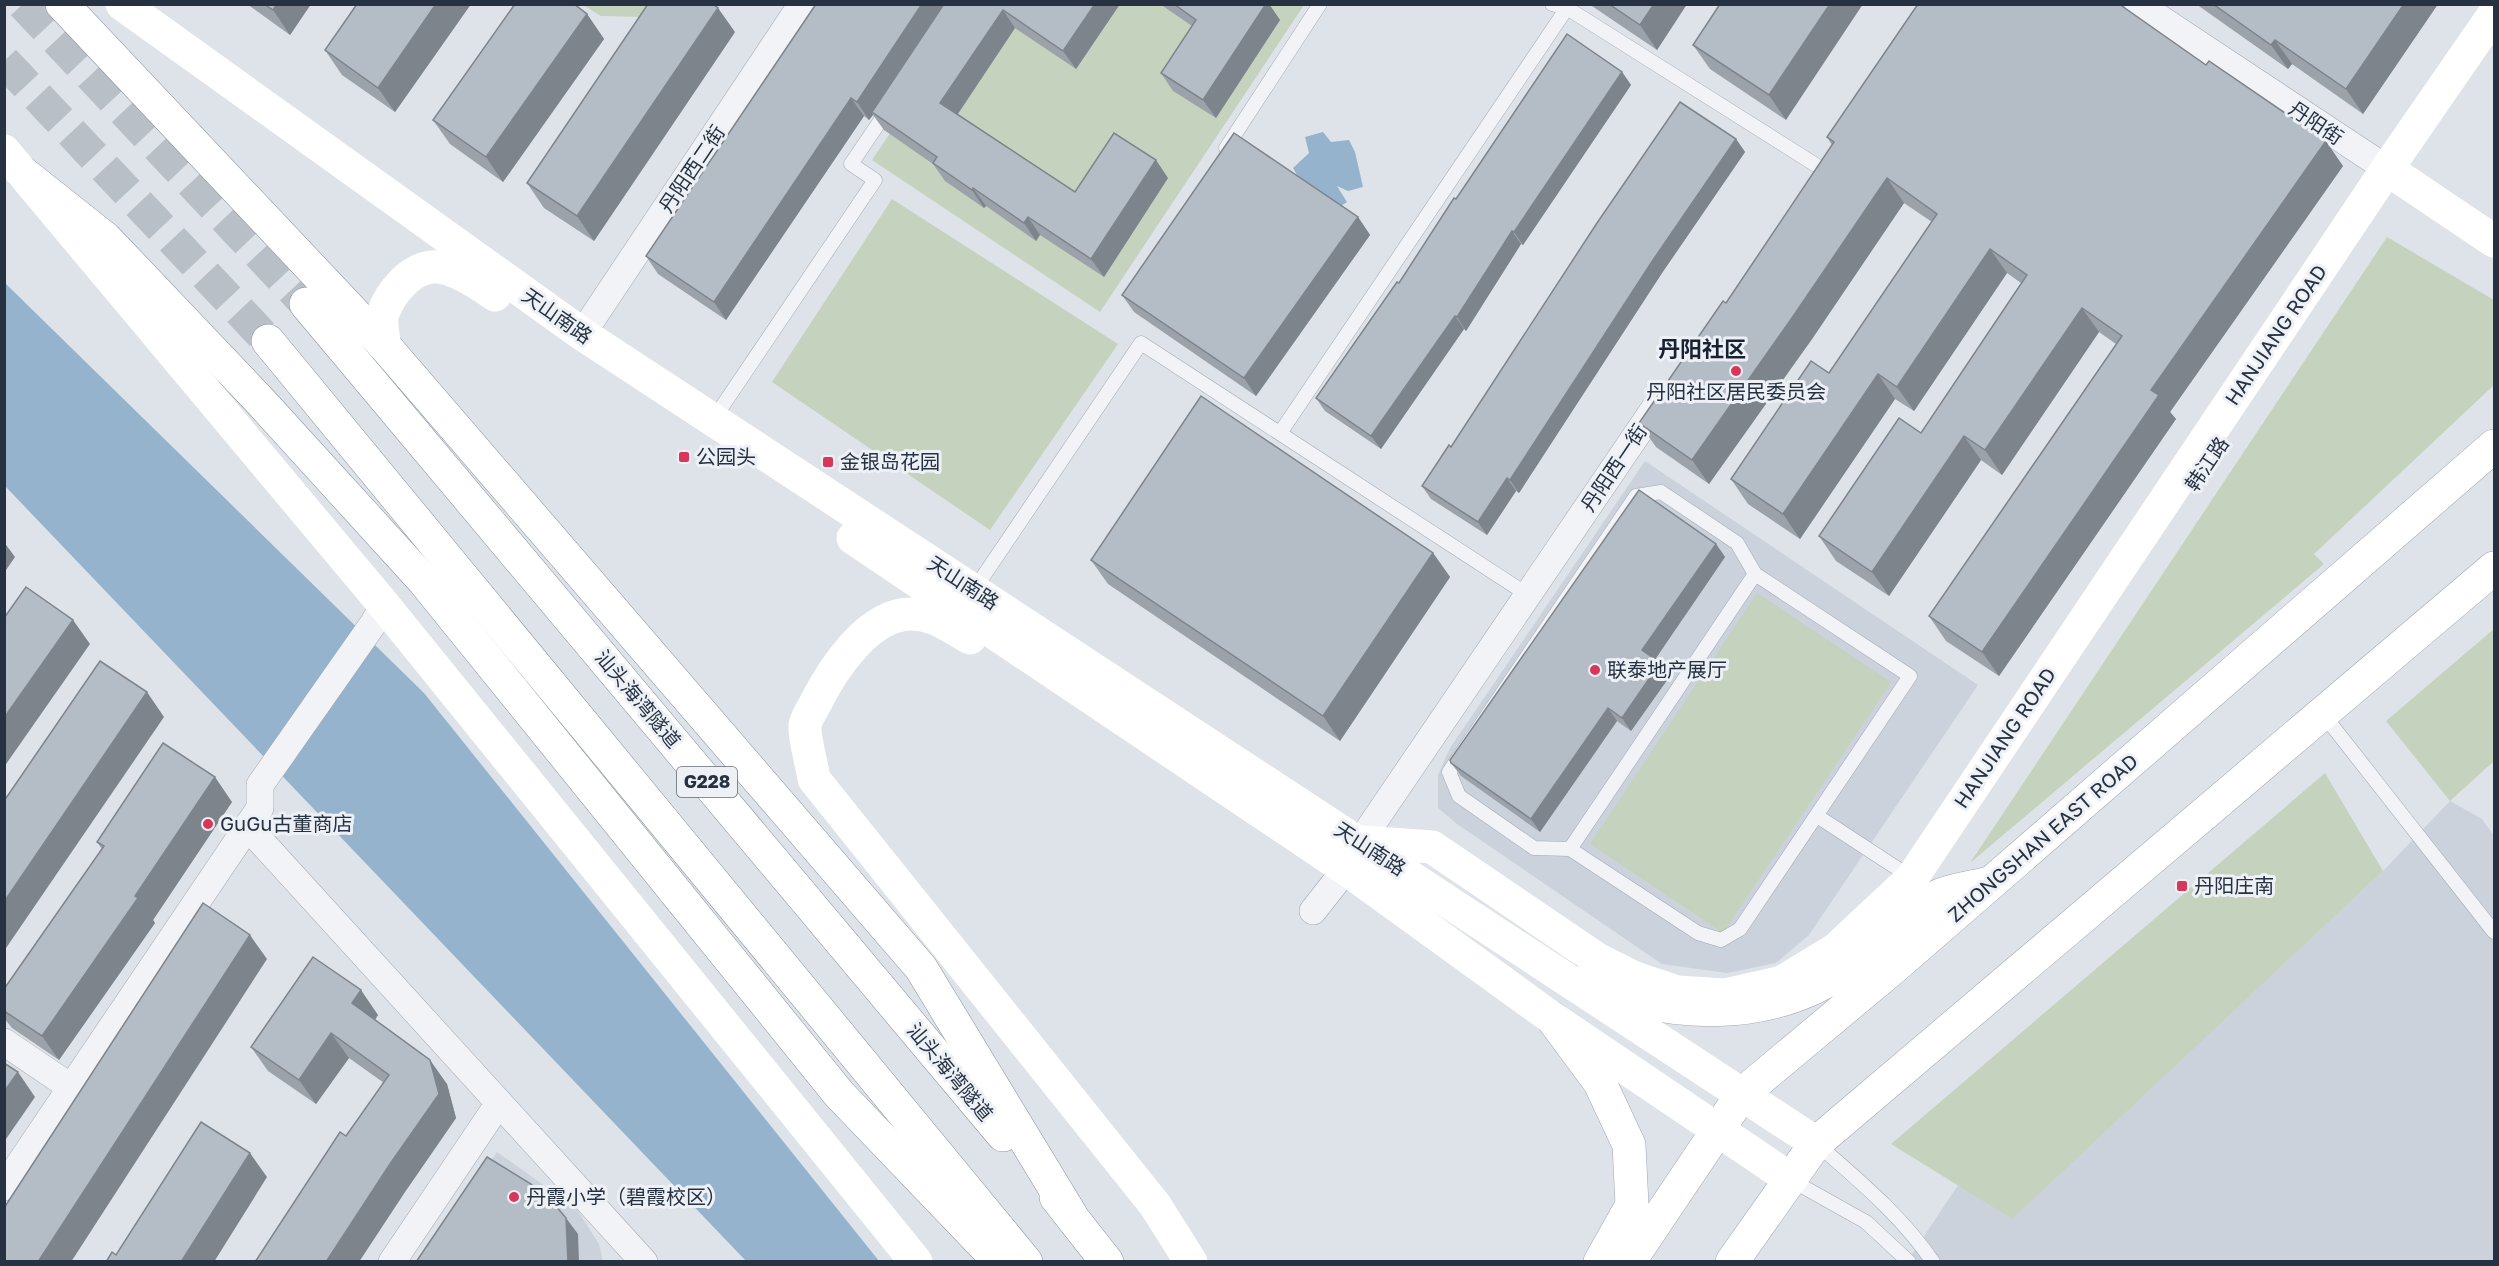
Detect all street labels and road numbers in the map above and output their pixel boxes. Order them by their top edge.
street label: 丹阳街 [2285,95,2348,149]
street label: 丹阳西二街 [653,120,729,217]
street label: HANJIANG ROAD [2219,260,2331,409]
street label: 天山南路 [518,282,597,348]
street label: 丹阳西一街 [1575,419,1651,516]
street label: 韩江路 [2179,432,2233,495]
street label: 天山南路 [923,550,1004,614]
street label: 汕头海湾隧道 [591,645,687,752]
street label: HANJIANG ROAD [1948,663,2060,812]
street label: ZHONGSHAN EAST ROAD [1943,748,2142,926]
road number: G228 [677,767,737,797]
street label: 天山南路 [1330,816,1411,880]
street label: 汕头海湾隧道 [903,1018,999,1125]

